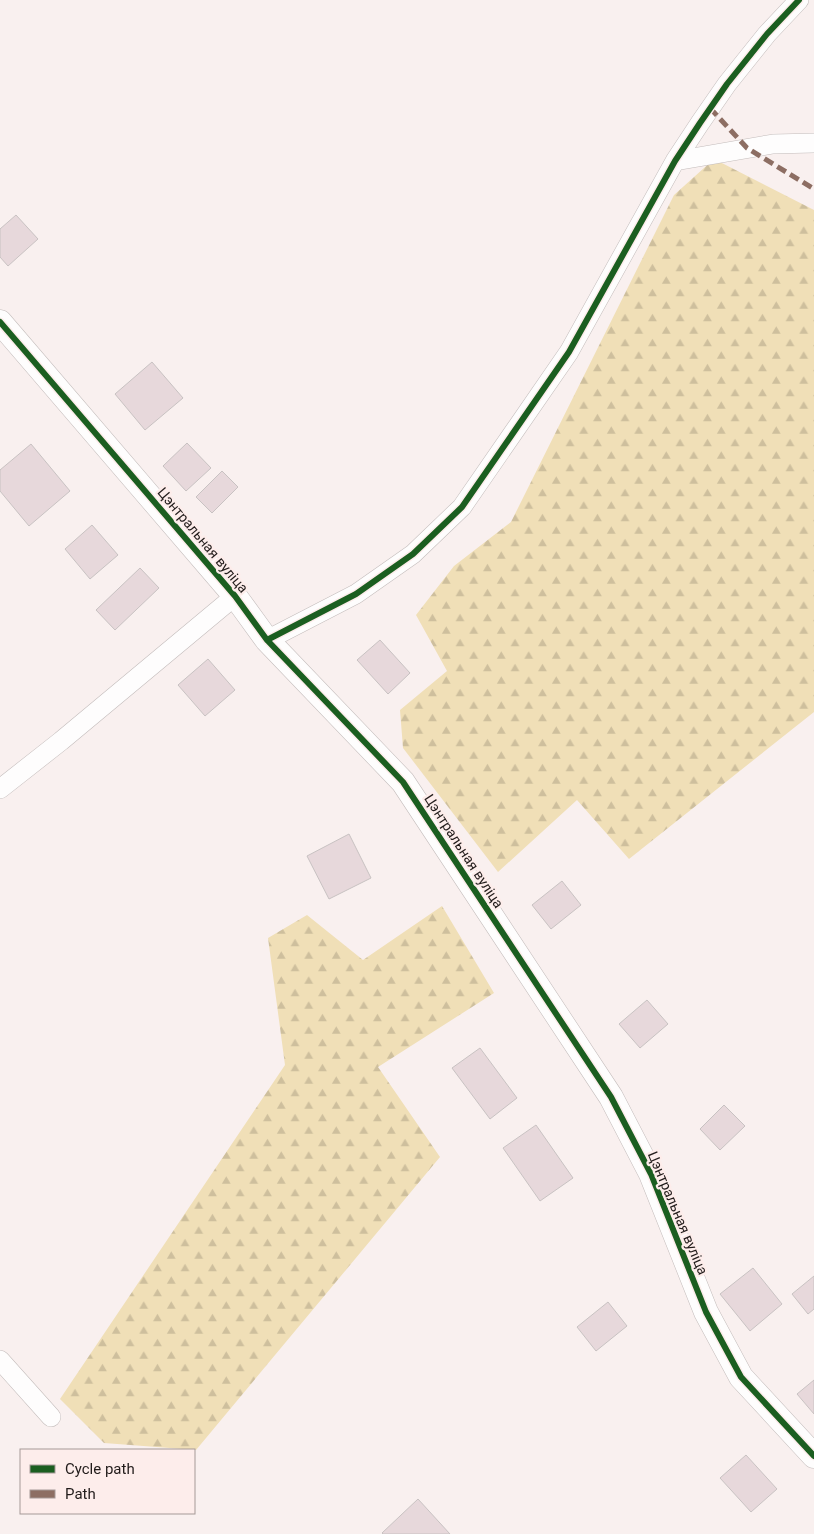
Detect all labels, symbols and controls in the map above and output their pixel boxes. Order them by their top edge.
street label: Цэнтральная вуліца [154,484,252,596]
street label: Цэнтральная вуліца [421,791,507,911]
street label: Цэнтральная вуліца [645,1149,711,1277]
legend [20,1449,195,1514]
text: Cycle path [65,1460,135,1478]
text: Path [65,1485,96,1503]

